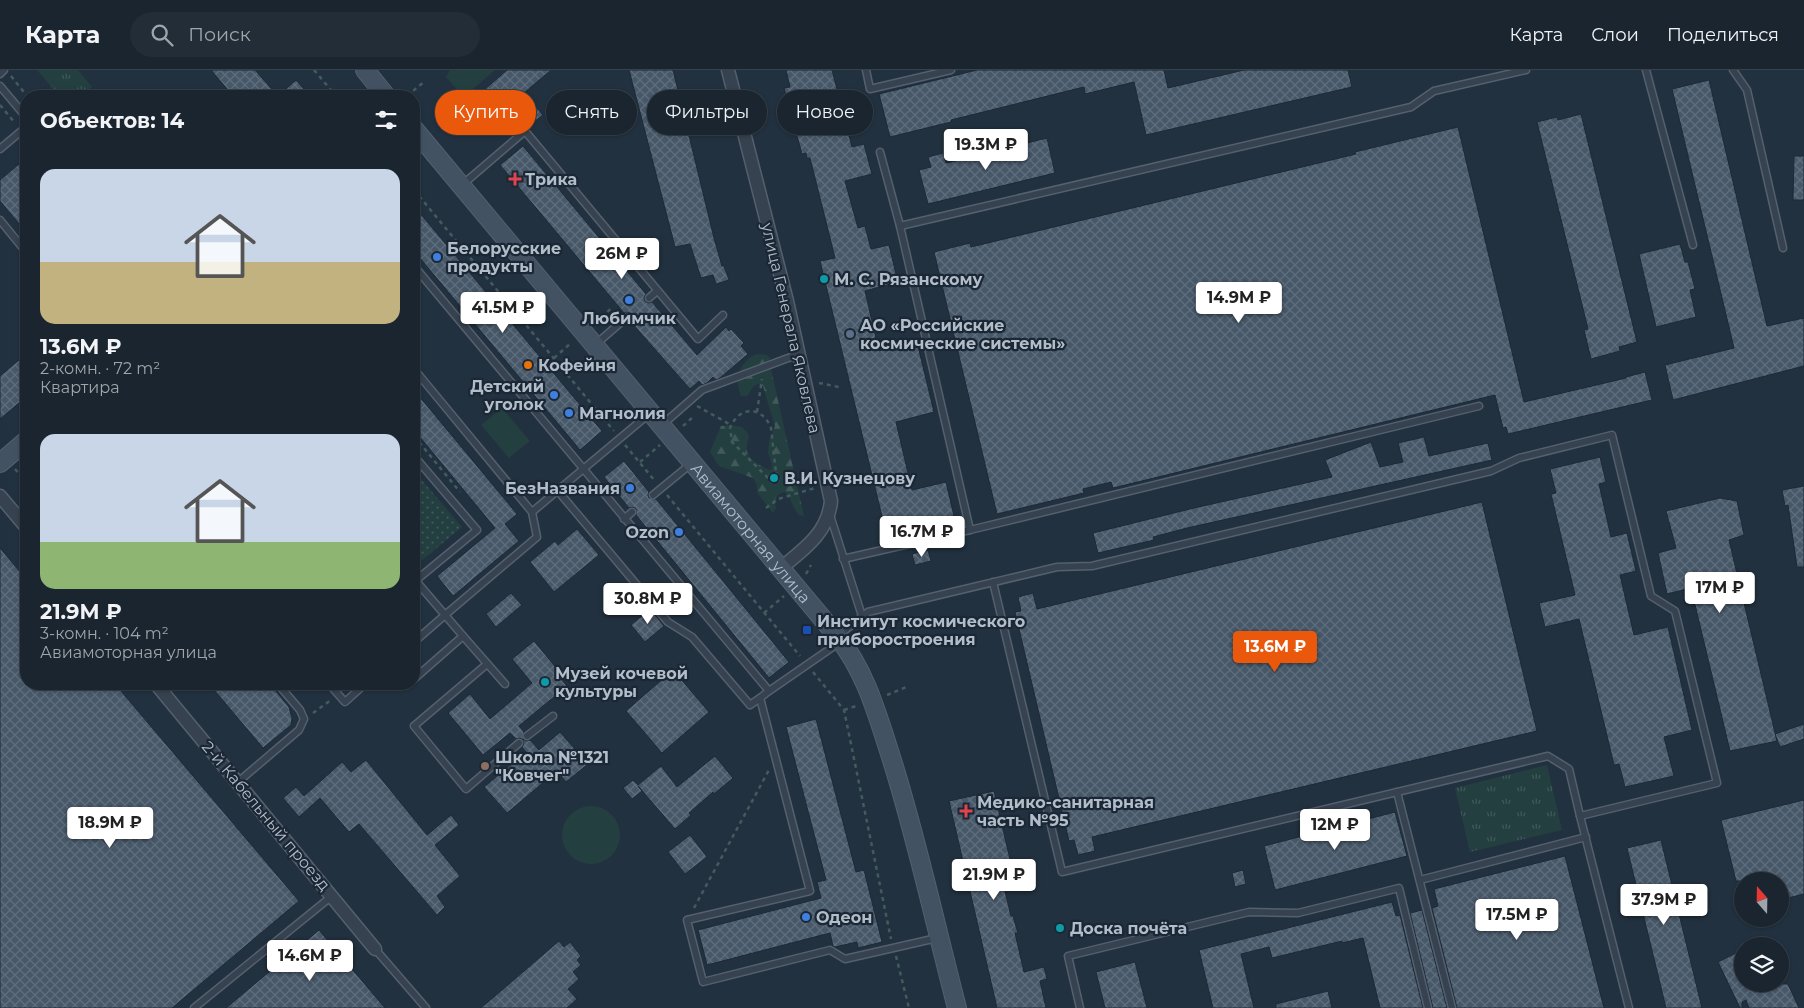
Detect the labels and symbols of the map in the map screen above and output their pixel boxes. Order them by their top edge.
pin: 19.3M ₽ [940,128,1032,171]
place label: Трика [525,170,577,189]
marker: Трика [509,173,521,185]
street label: улица Генерала Яковлева [757,220,824,435]
pin: 26M ₽ [587,238,657,280]
place label: Белорусские продукты [447,239,561,276]
marker: Белорусские продукты [431,251,443,263]
place label: М. С. Рязанскому [834,270,983,289]
marker: М. С. Рязанскому [818,273,830,285]
pin: 14.9M ₽ [1193,282,1285,324]
pin: 41.5M ₽ [457,292,549,334]
marker: Любимчик [623,294,635,306]
place label: Любимчик [582,309,677,328]
place label: АО «Российские космические системы» [860,316,1065,353]
marker: АО «Российские космические системы» [844,328,856,340]
place label: Кофейня [538,356,616,375]
marker: Кофейня [522,359,534,371]
place label: Детский уголок [470,377,545,414]
marker: Детский уголок [548,389,560,401]
place label: Магнолия [579,404,666,423]
marker: Магнолия [563,407,575,419]
street label: Авиамоторная улица [687,459,815,607]
place label: В.И. Кузнецову [784,469,915,488]
marker: В.И. Кузнецову [768,472,780,484]
place label: БезНазвания [505,479,620,498]
marker: БезНазвания [624,482,636,494]
pin: 16.7M ₽ [876,516,968,558]
place label: Ozon [625,523,669,542]
marker: Ozon [673,526,685,538]
pin: 17M ₽ [1685,572,1755,614]
pin: 30.8M ₽ [602,582,694,625]
place label: Институт космического приборостроения [817,612,1025,649]
marker: Институт космического приборостроения [801,624,813,636]
pin: 13.6M ₽ [1229,630,1321,673]
place label: Музей кочевой культуры [555,664,688,701]
marker: Музей кочевой культуры [539,676,551,688]
street label: 2-й Кабельный проезд [198,737,334,895]
place label: Школа №1321 "Ковчег" [495,748,609,785]
marker: Школа №1321 "Ковчег" [479,760,491,772]
place label: Медико-санитарная часть №95 [977,793,1154,830]
marker: Медико-санитарная часть №95 [959,804,973,818]
pin: 18.9M ₽ [64,806,156,849]
pin: 12M ₽ [1300,808,1370,851]
pin: 21.9M ₽ [948,858,1040,901]
north arrow [1734,872,1789,928]
pin: 37.9M ₽ [1618,884,1710,926]
pin: 17.5M ₽ [1471,898,1563,941]
place label: Одеон [816,908,872,927]
marker: Одеон [800,911,812,923]
place label: Доска почёта [1070,919,1187,938]
marker: Доска почёта [1054,922,1066,934]
pin: 14.6M ₽ [264,940,356,982]

